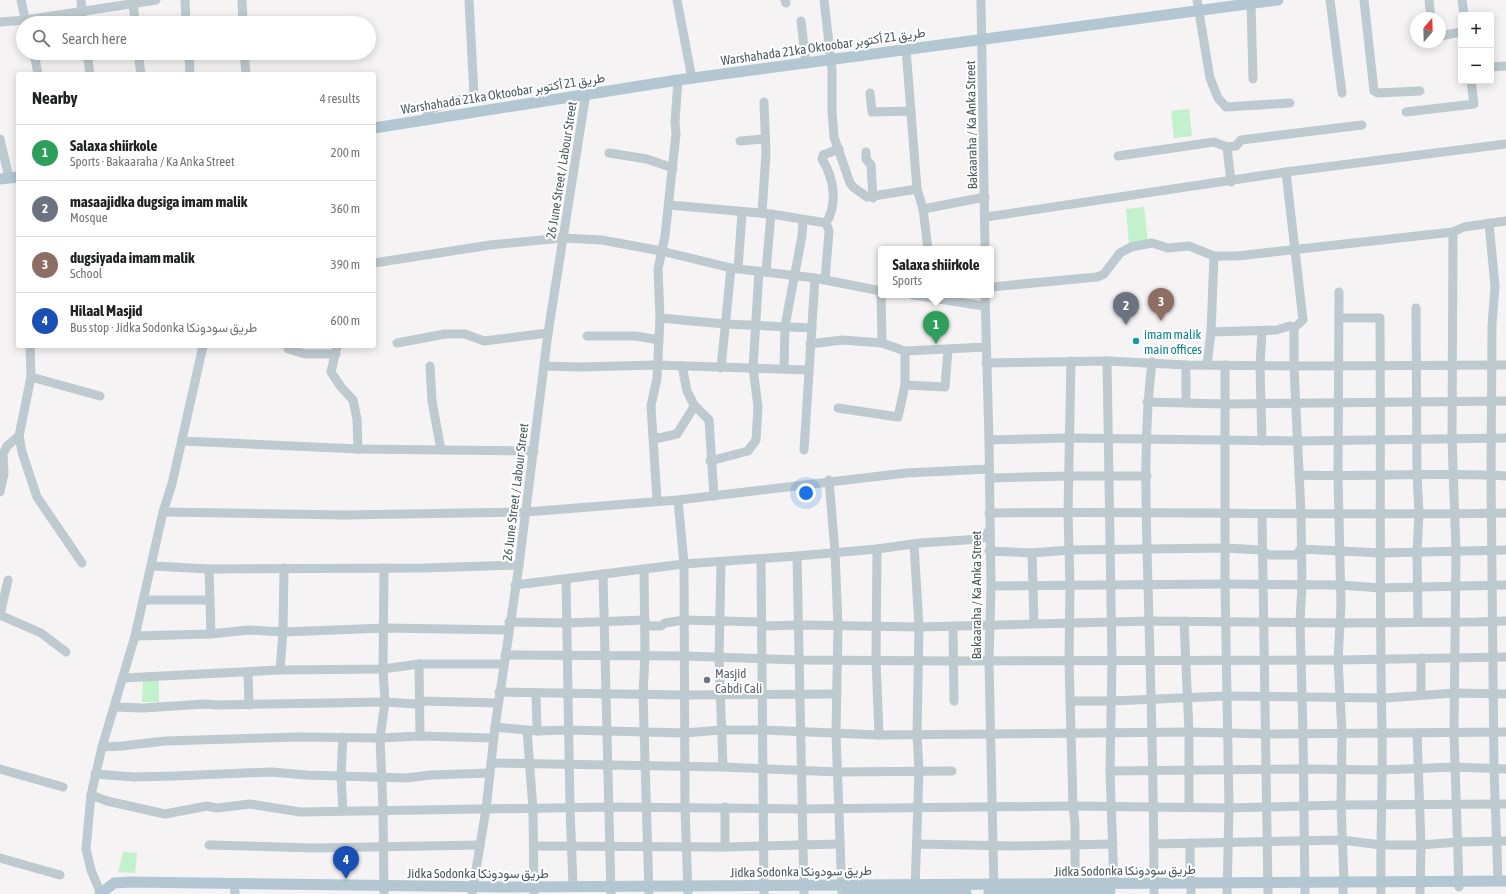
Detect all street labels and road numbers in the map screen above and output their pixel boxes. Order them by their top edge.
street label: Warshahada 21ka Oktoobar طريق 21 أكتوبر [720,25,926,69]
street label: Bakaaraha / Ka Anka Street [963,60,980,189]
street label: Warshahada 21ka Oktoobar طريق 21 أكتوبر [400,70,606,118]
street label: 26 June Street / Labour Street [543,100,580,240]
street label: 26 June Street / Labour Street [500,422,531,562]
street label: Bakaaraha / Ka Anka Street [969,530,984,659]
street label: Jidka Sodonka طريق سودونكا [1054,862,1196,880]
street label: Jidka Sodonka طريق سودونكا [730,863,872,881]
street label: Jidka Sodonka طريق سودونكا [407,866,549,882]

